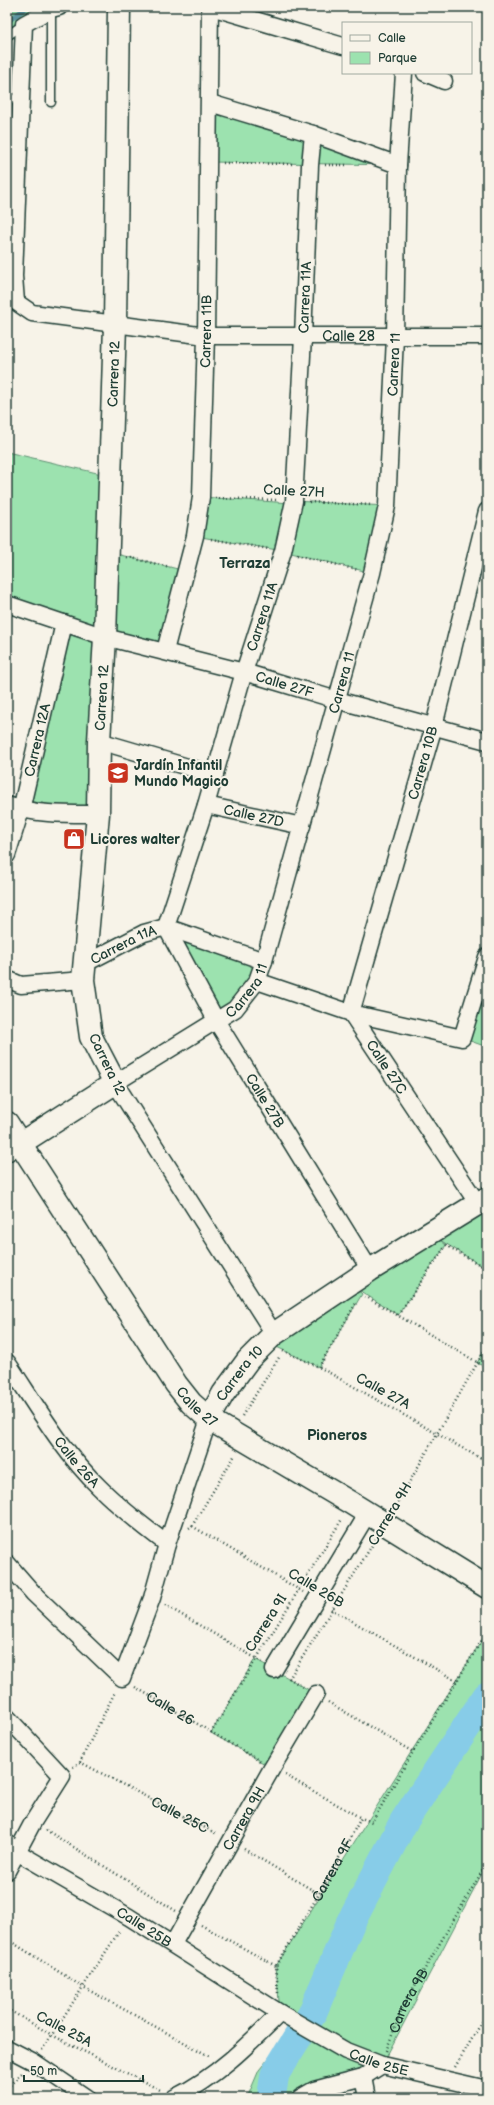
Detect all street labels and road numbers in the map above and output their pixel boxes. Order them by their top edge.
street label: Carrera 11A [295,261,315,334]
street label: Carrera 11B [197,294,215,368]
street label: Calle 28 [322,328,375,345]
street label: Carrera 11 [384,333,404,397]
street label: Carrera 12 [104,340,123,407]
street label: Calle 27H [263,481,325,501]
street label: Carrera 11A [243,579,281,653]
street label: Carrera 11 [325,650,358,715]
street label: Carrera 12 [91,663,112,731]
street label: Calle 27F [253,667,316,701]
street label: Carrera 12A [20,701,54,778]
street label: Carrera 10B [404,724,442,802]
street label: Calle 27D [222,801,286,830]
street label: Carrera 11A [87,921,159,968]
street label: Carrera 11 [222,961,271,1021]
street label: Carrera 12 [85,1031,129,1098]
street label: Calle 27C [363,1037,411,1097]
street label: Calle 27B [242,1070,289,1131]
street label: Carrera 10 [212,1342,266,1404]
street label: Calle 27A [353,1369,414,1413]
street label: Calle 27 [173,1383,221,1431]
street label: Calle 26A [51,1433,103,1491]
street label: Carrera 9H [364,1479,416,1549]
street label: Calle 26B [285,1565,348,1612]
street label: Carrera 9I [242,1591,290,1655]
street label: Calle 26 [143,1687,198,1729]
street label: Carrera 9H [219,1783,268,1854]
street label: Calle 25C [148,1793,212,1837]
street label: Carrera 9F [308,1835,357,1905]
street label: Calle 25B [114,1903,175,1951]
street label: Carrera 9B [385,1965,432,2035]
street label: Calle 25A [33,2007,95,2051]
street label: Calle 25E [347,2045,410,2079]

